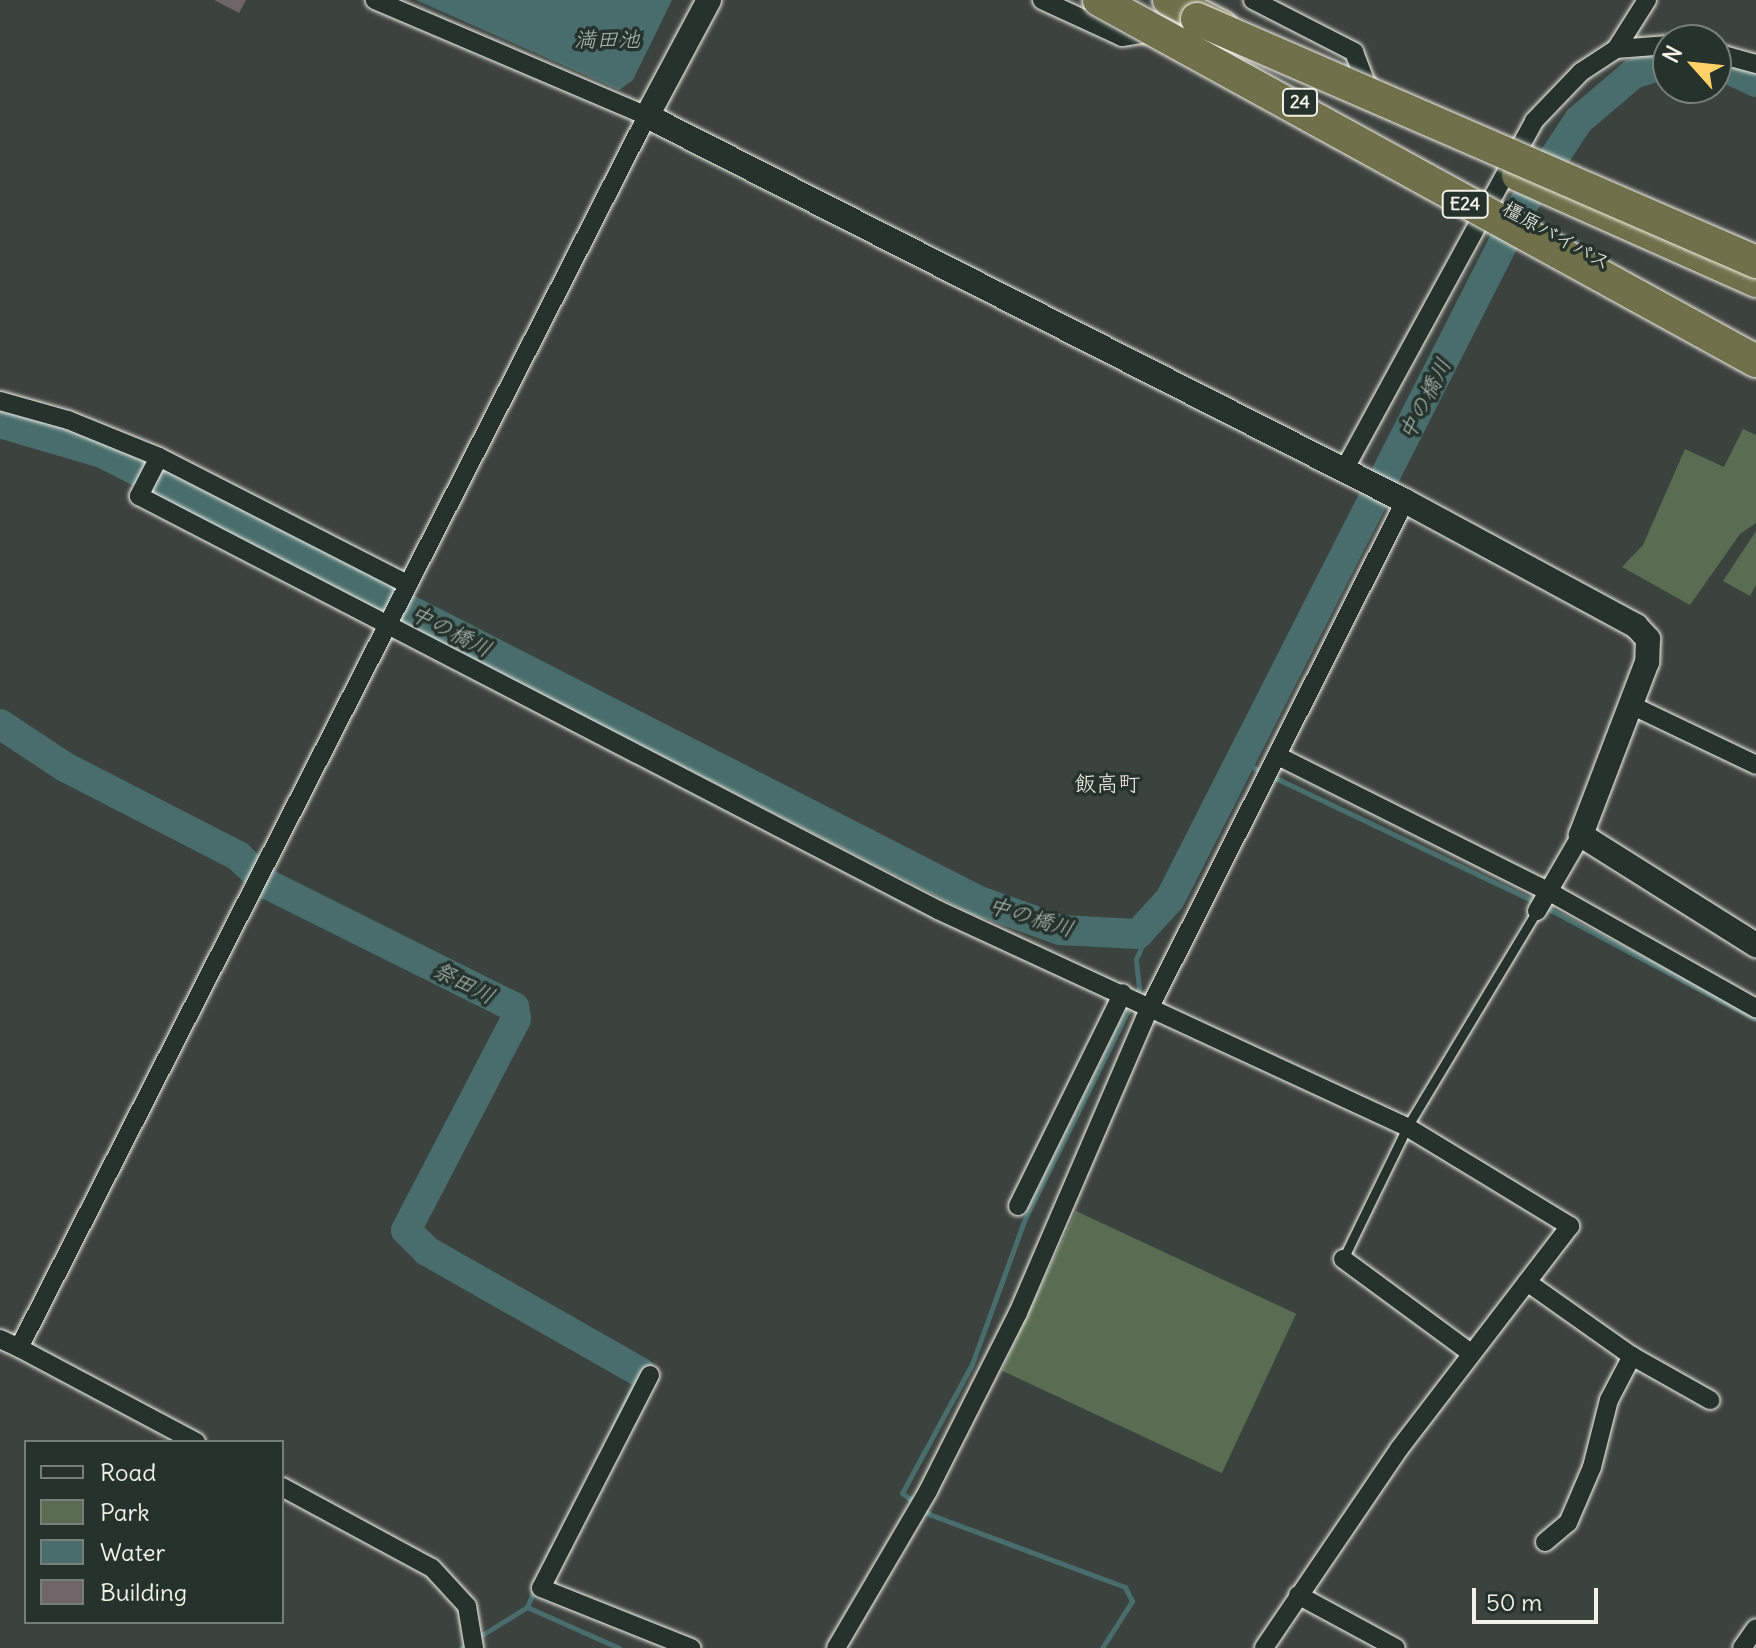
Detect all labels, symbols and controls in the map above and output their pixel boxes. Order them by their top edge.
north arrow [1652,24,1732,104]
water label: 満田池 [574,27,640,53]
text: N [1656,41,1688,67]
road number: 24 [1282,88,1318,116]
road number: E24 [1441,190,1489,218]
street label: 橿原バイパス [1499,195,1615,275]
water label: 中の橋川 [1393,354,1457,444]
water label: 中の橋川 [406,599,496,663]
district label: 飯高町 [1074,771,1140,797]
water label: 中の橋川 [985,892,1077,942]
water label: 祭田川 [429,956,499,1010]
legend [24,1440,284,1624]
text: Road [100,1457,156,1487]
text: Park [100,1497,150,1527]
text: Water [100,1537,165,1567]
scale bar [1476,1572,1602,1622]
text: Building [100,1577,187,1607]
text: 50 m [1486,1587,1542,1617]

